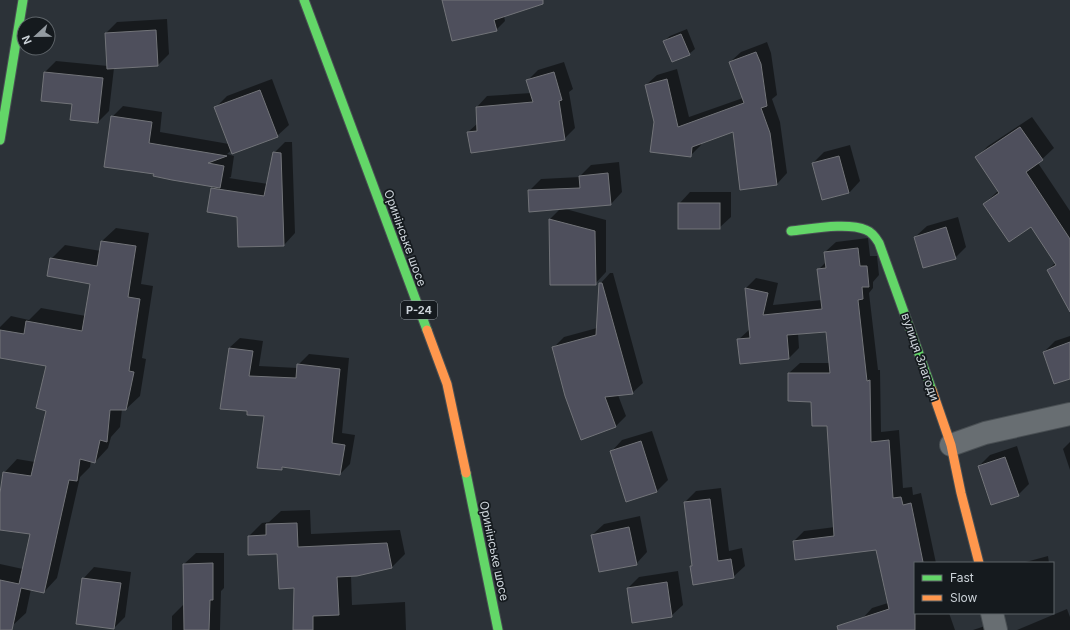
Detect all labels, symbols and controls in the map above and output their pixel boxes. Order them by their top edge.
north arrow [16,16,56,56]
text: N [19,33,35,46]
street label: Оринінське шосе [381,187,430,288]
road number: Р-24 [401,301,437,319]
street label: вулиця Злагоди [898,311,943,403]
street label: Оринінське шосе [477,500,512,602]
legend [914,562,1054,614]
text: Fast [950,570,974,585]
text: Slow [950,590,978,605]

